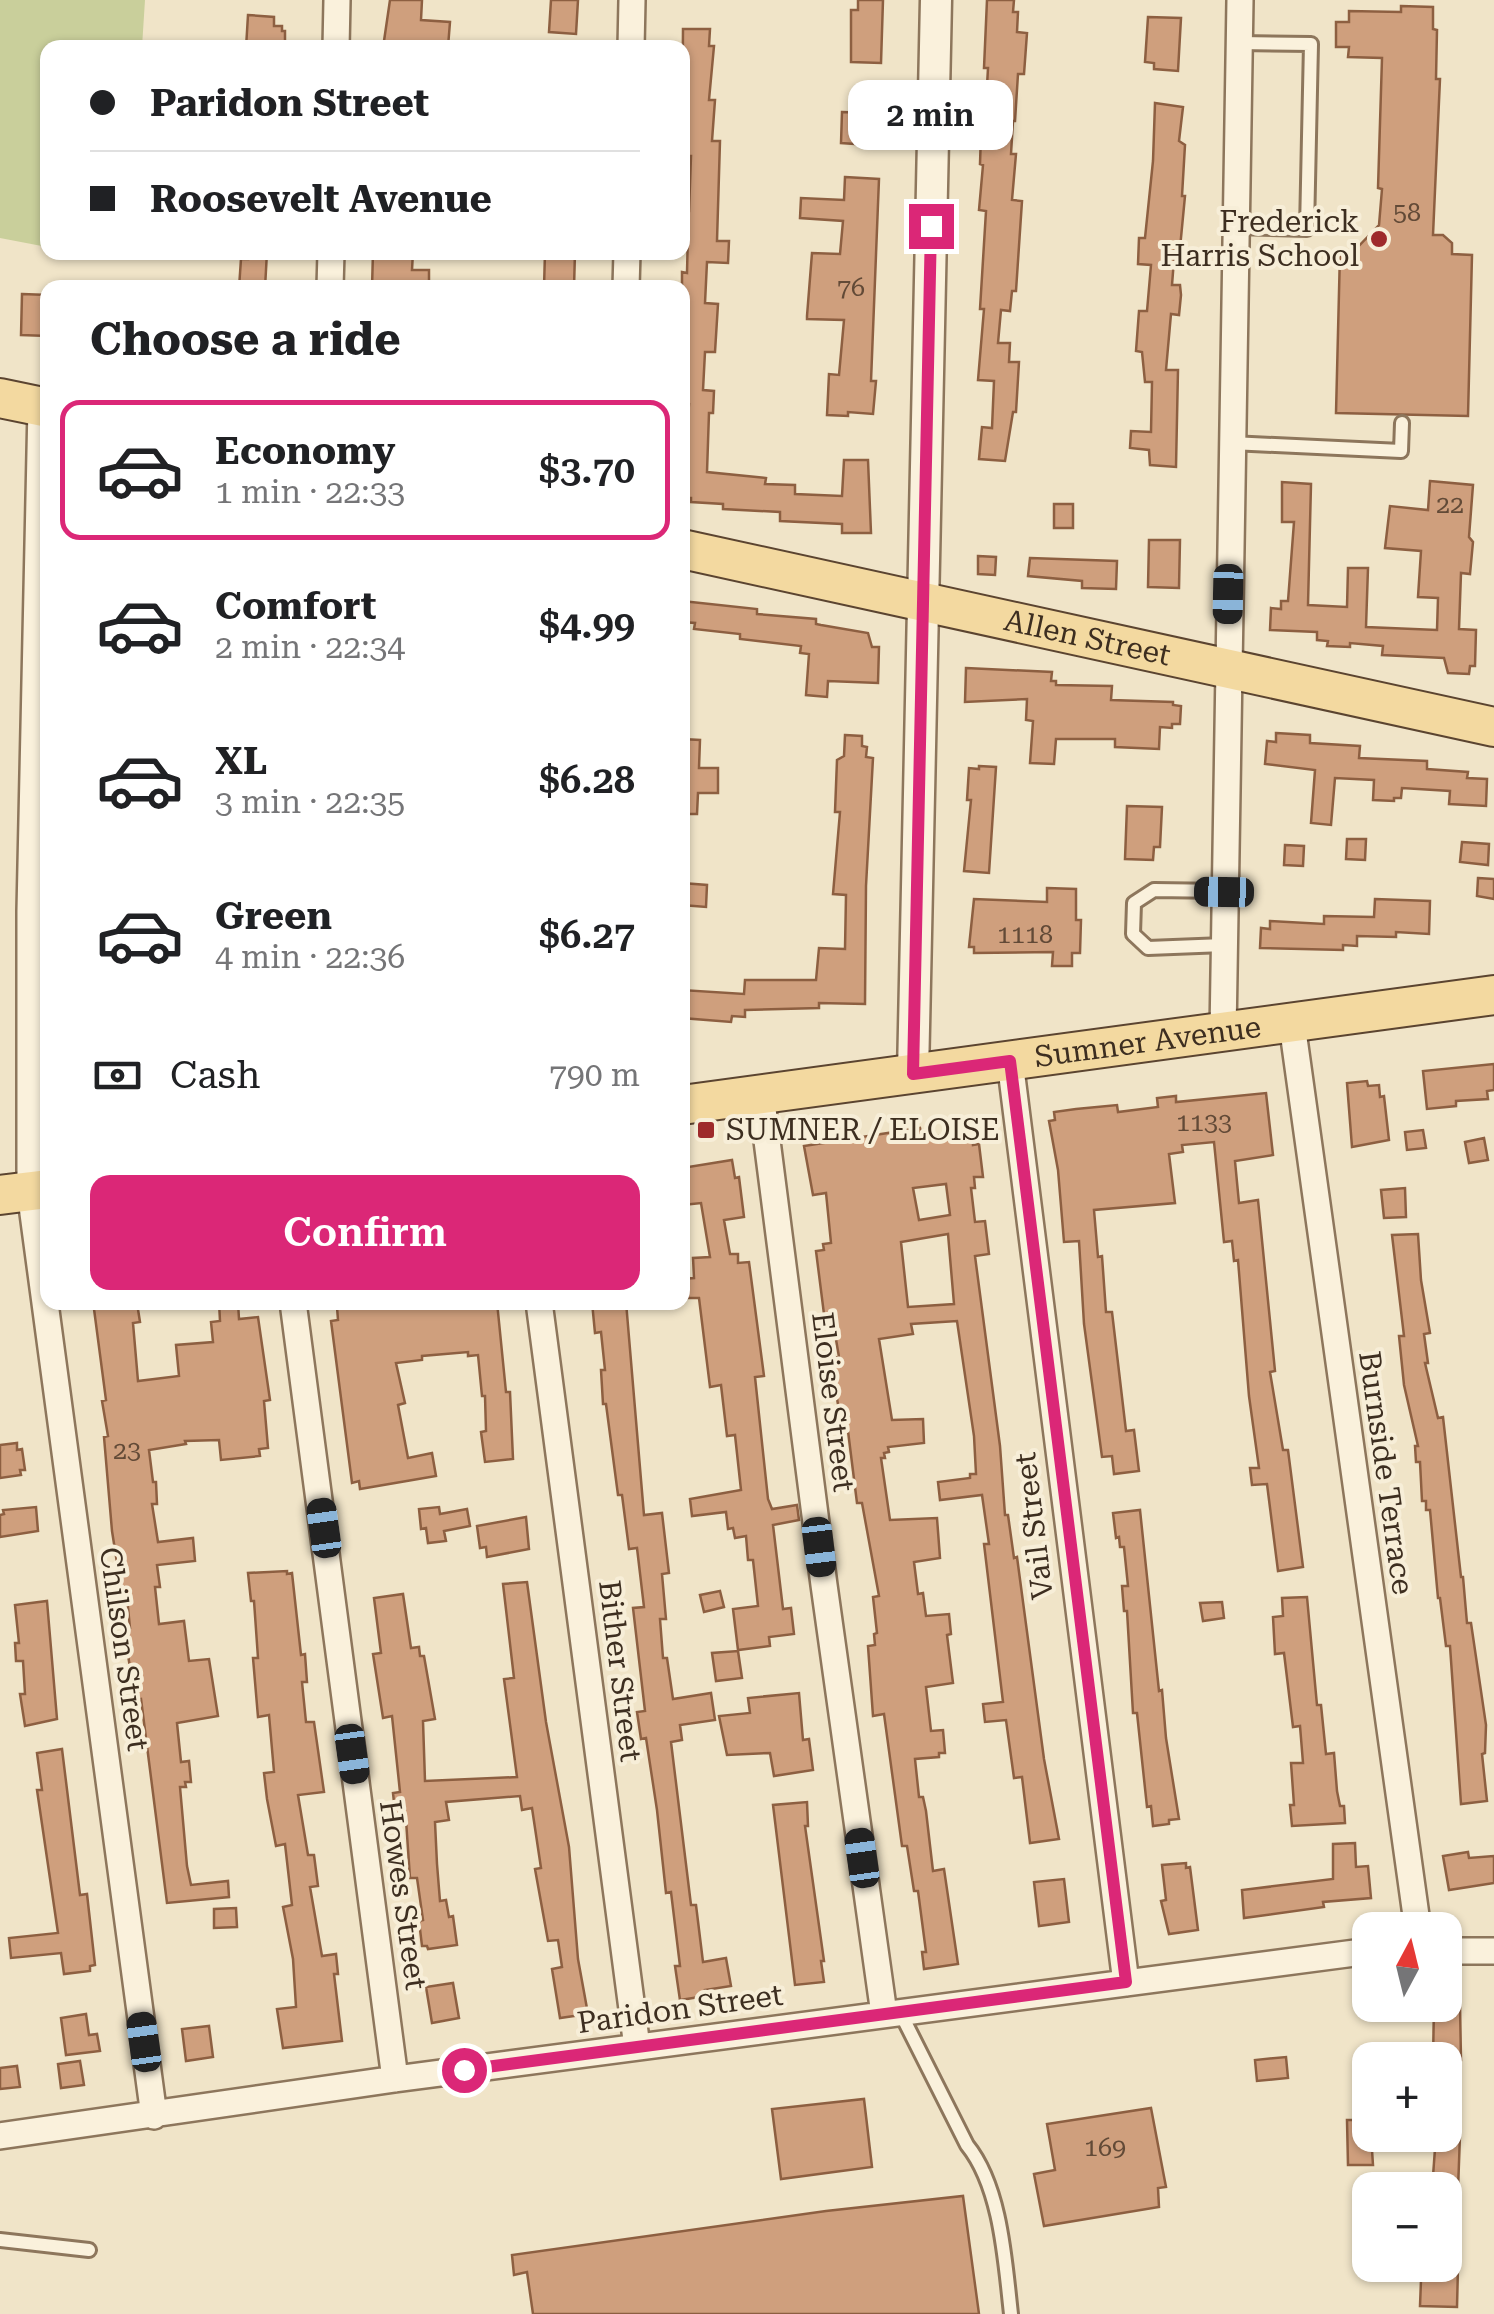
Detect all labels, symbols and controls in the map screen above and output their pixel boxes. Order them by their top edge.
text: Paridon Street [150,81,429,125]
callout: 2 min [848,81,1014,151]
text: 2 min [886,96,975,134]
text: Roosevelt Avenue [150,177,492,221]
house number: 58 [1393,198,1421,227]
route end [909,204,954,249]
place label: Frederick Harris School [1160,204,1359,273]
marker: Frederick Harris School [1368,228,1390,250]
house number: 76 [837,273,865,302]
text: Choose a ride [90,313,401,366]
icon: car [95,425,185,515]
text: Economy [215,429,395,473]
text: $3.70 [539,448,635,492]
text: 1 min · 22:33 [215,473,405,511]
house number: 22 [1436,490,1464,519]
car [1212,564,1244,624]
icon: car [95,580,185,670]
text: Comfort [215,584,376,628]
street label: Allen Street [1001,602,1174,673]
text: $4.99 [539,603,635,647]
text: 2 min · 22:34 [215,628,405,666]
icon: car [95,735,185,825]
text: XL [215,739,267,783]
text: $6.28 [539,758,635,802]
text: 3 min · 22:35 [215,783,405,821]
car [1194,876,1254,908]
icon: car [95,890,185,980]
text: Green [215,894,332,938]
text: $6.27 [539,913,635,957]
house number: 1118 [997,920,1053,949]
text: 4 min · 22:36 [215,938,405,976]
street label: Sumner Avenue [1032,1009,1263,1074]
icon: cash [90,1048,145,1103]
text: Cash [170,1053,260,1097]
text: 790 m [549,1056,640,1094]
house number: 1133 [1176,1108,1232,1137]
place label: SUMNER / ELOISE [726,1112,1000,1147]
marker: SUMNER / ELOISE [695,1119,717,1141]
button: Confirm [90,1175,640,1290]
street label: Eloise Street [805,1310,862,1494]
street label: Burnside Terrace [1352,1349,1421,1597]
house number: 23 [113,1436,141,1465]
street label: Vail Street [1007,1451,1060,1602]
car [305,1496,343,1560]
car [800,1515,838,1579]
street label: Chilson Street [93,1545,156,1753]
street label: Bither Street [592,1578,649,1764]
car [333,1722,371,1786]
street label: Howes Street [373,1798,434,1992]
car [843,1826,881,1890]
north arrow [1352,1912,1462,2022]
map controls [1352,1912,1462,2282]
street label: Paridon Street [575,1977,785,2040]
car [125,2010,163,2074]
button: + [1352,2042,1462,2152]
route start [442,2048,487,2093]
house number: 169 [1084,2133,1126,2162]
button: − [1352,2172,1462,2282]

